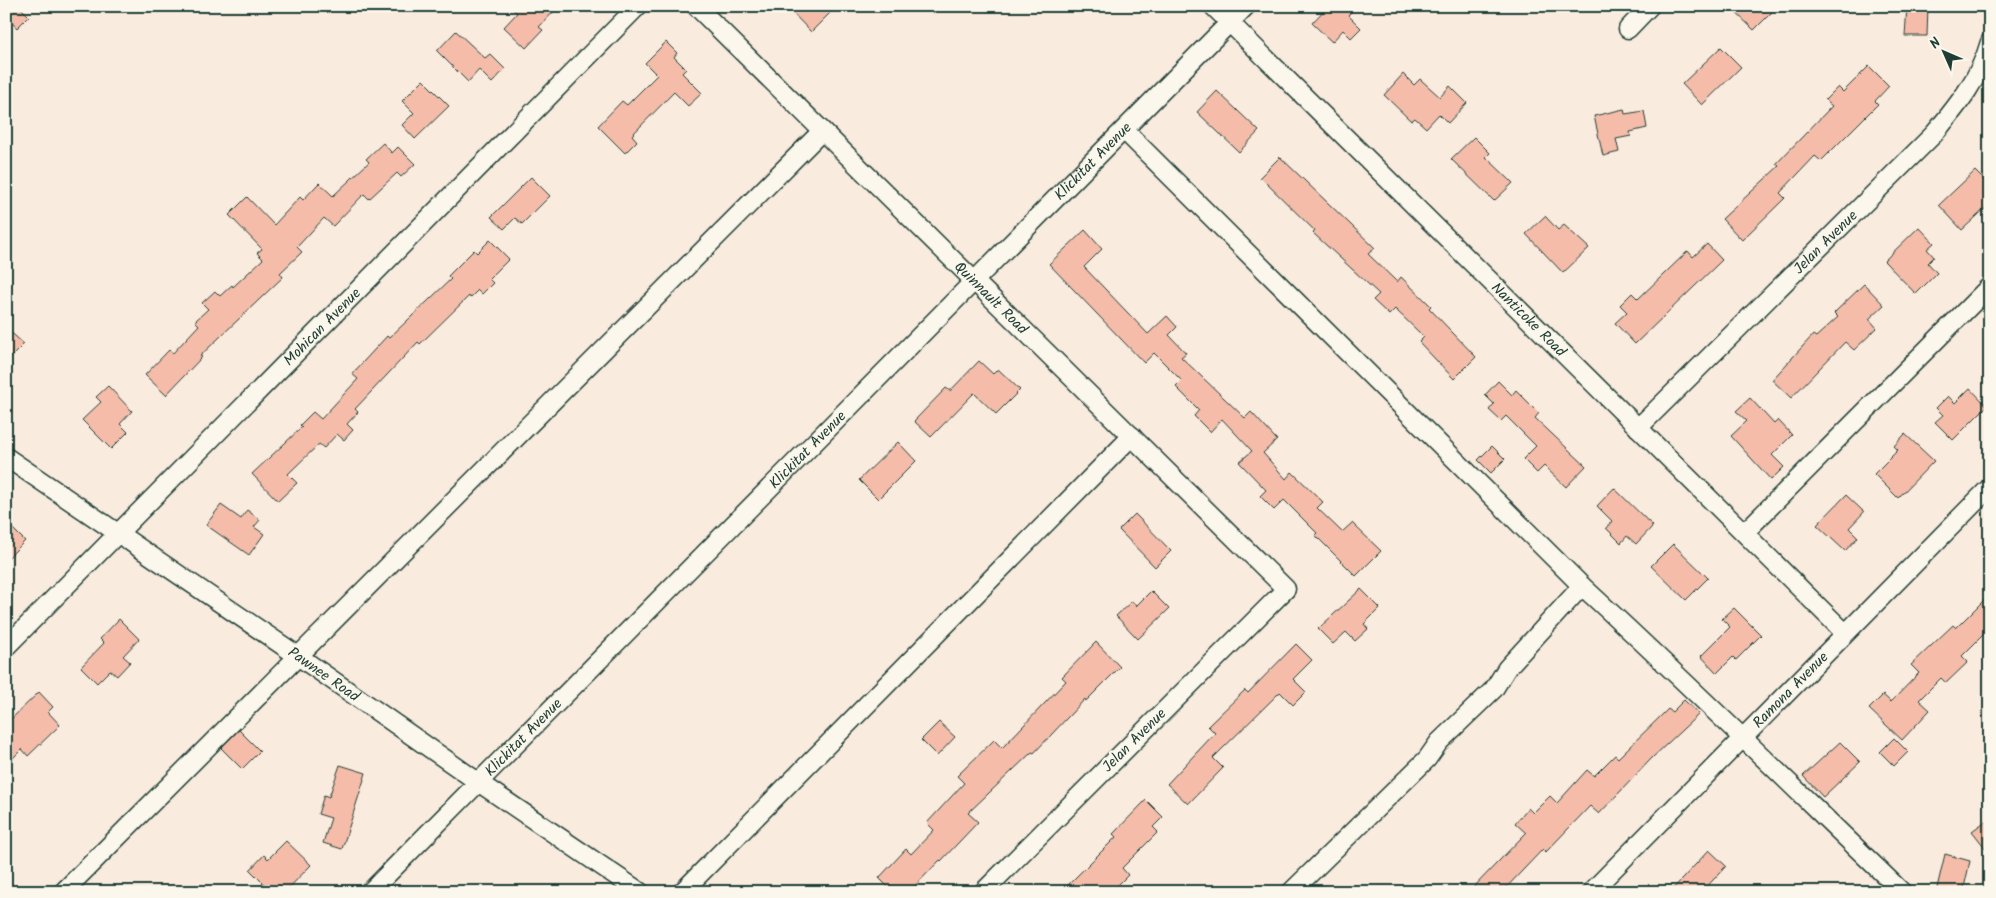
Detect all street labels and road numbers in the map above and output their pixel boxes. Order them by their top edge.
street label: Klickitat Avenue [1049,117,1138,207]
street label: Jelan Avenue [1788,205,1864,280]
street label: Quinnault Road [948,256,1034,341]
street label: Nanticoke Road [1485,277,1572,364]
street label: Mohican Avenue [278,282,367,372]
street label: Klickitat Avenue [764,405,853,495]
street label: Pawnee Road [283,641,365,709]
street label: Ramona Avenue [1747,646,1835,734]
street label: Klickitat Avenue [479,693,569,783]
street label: Jelan Avenue [1097,703,1173,778]

